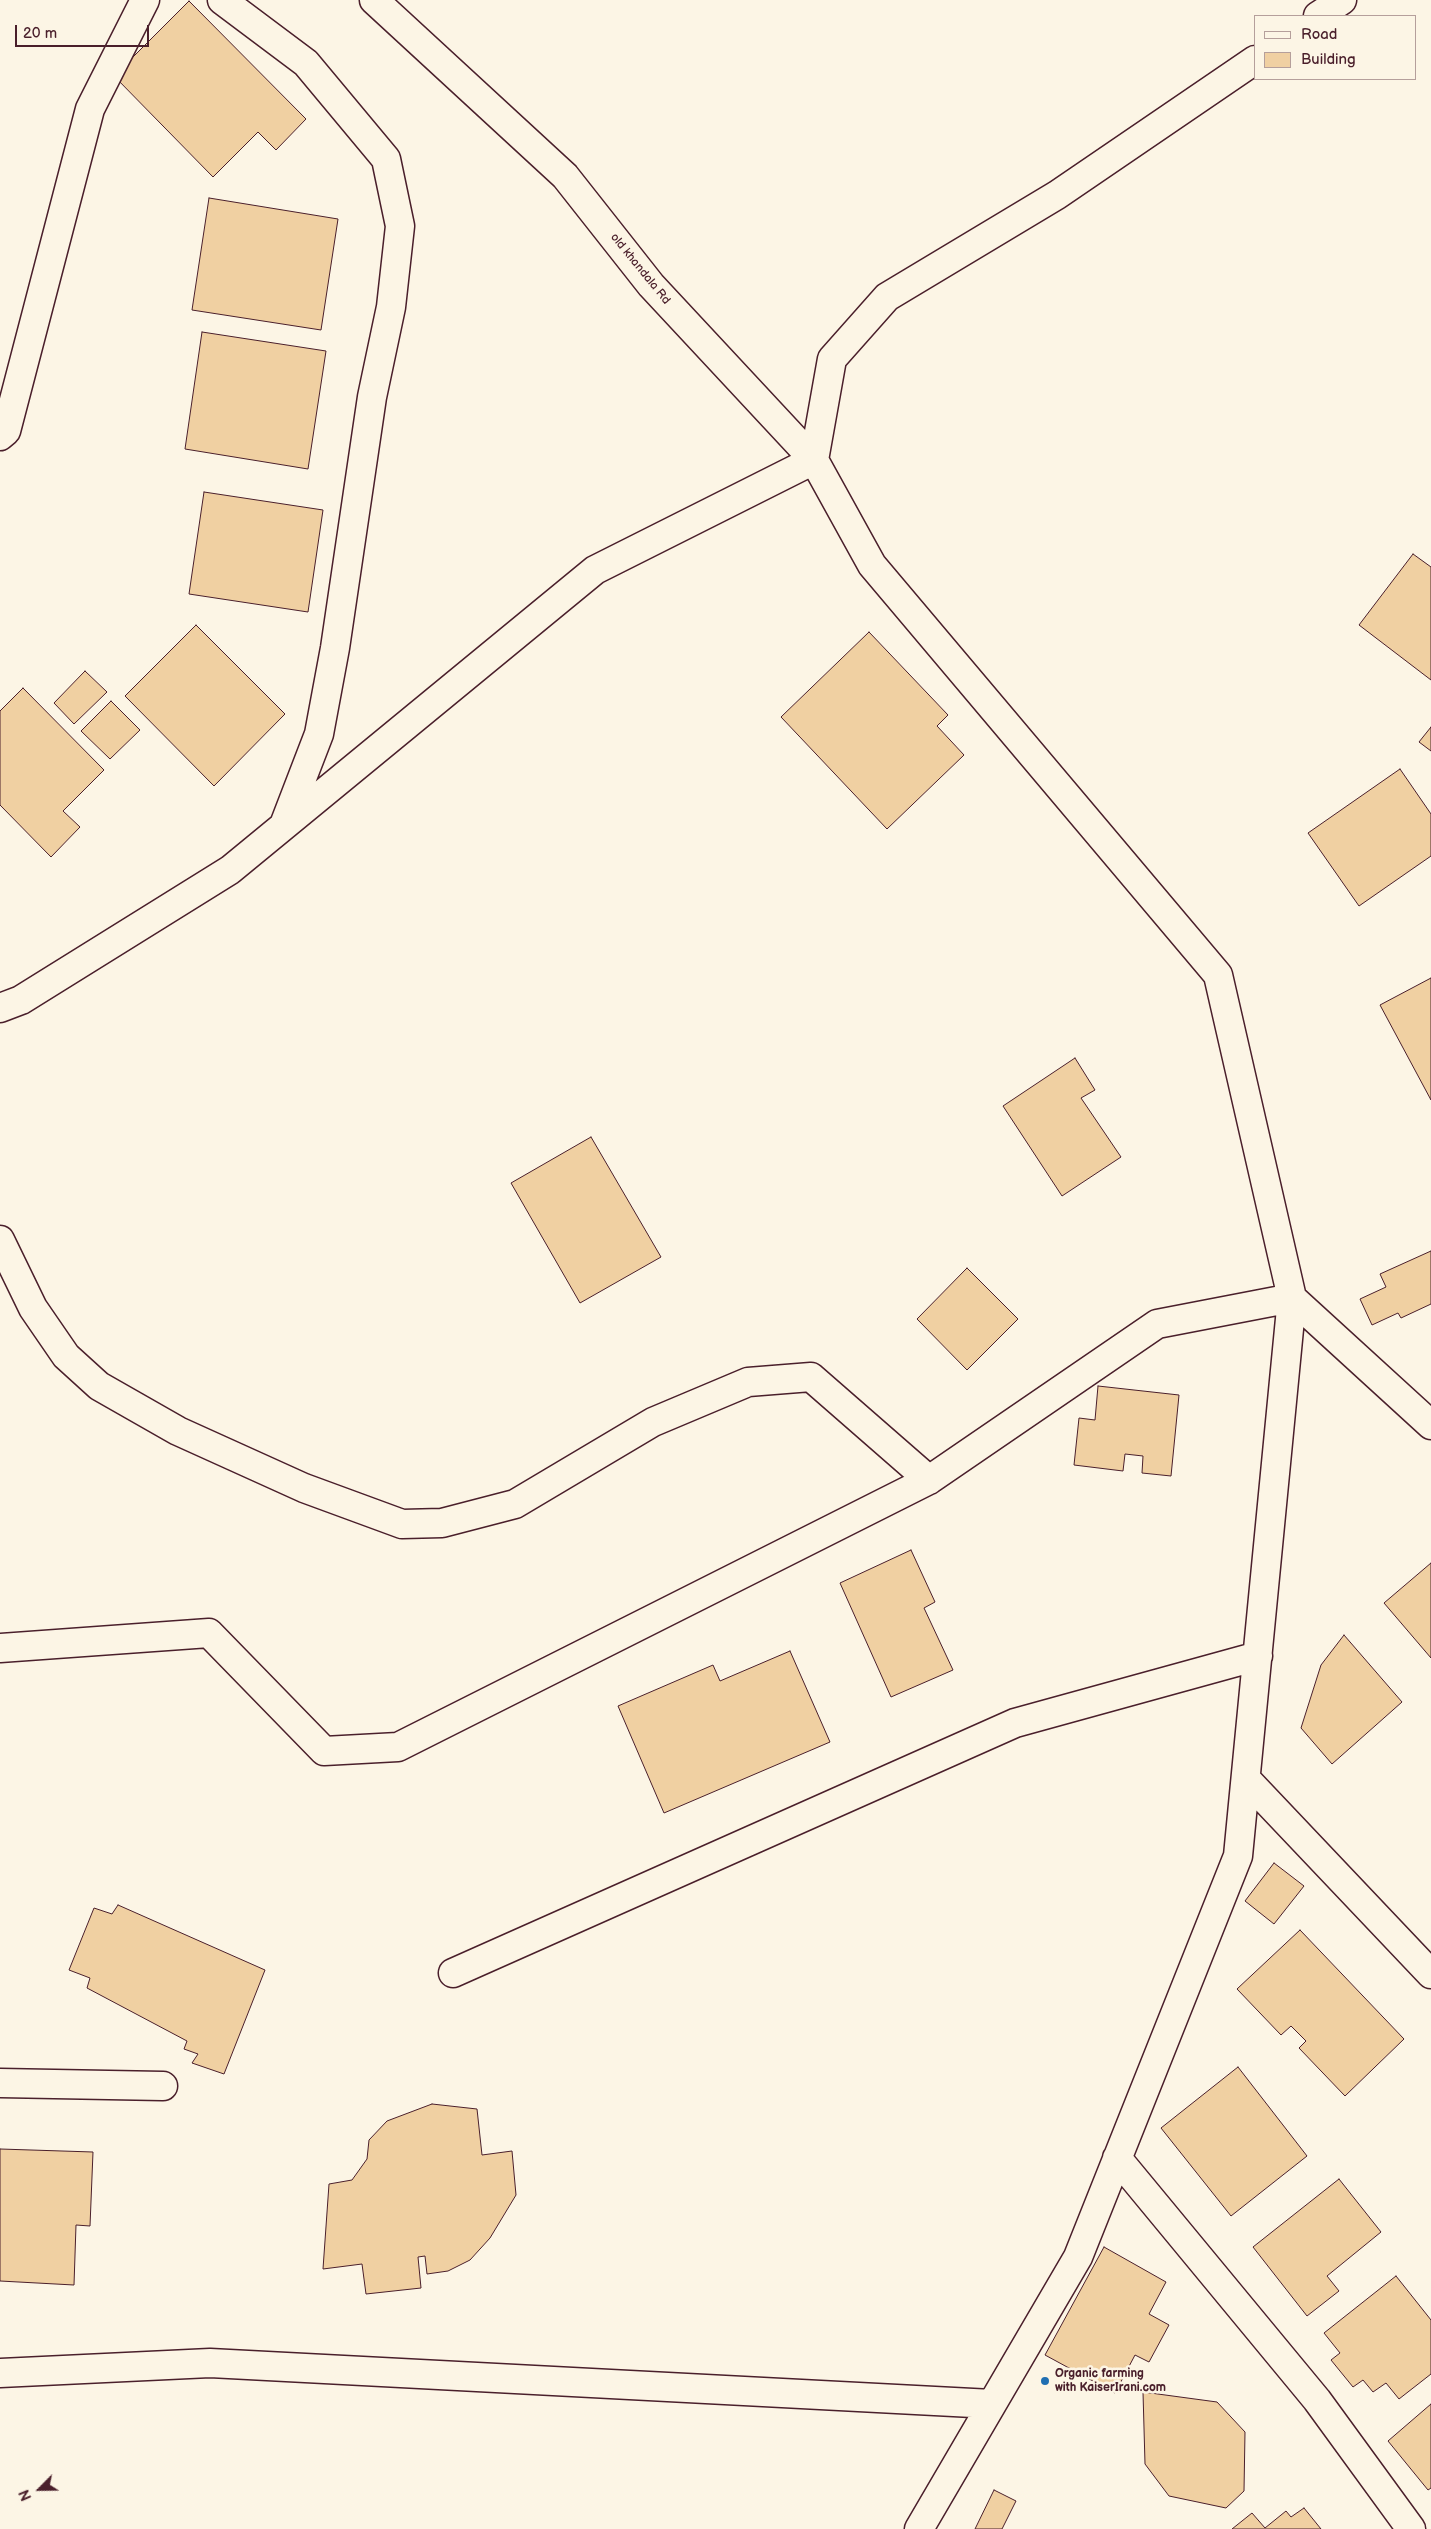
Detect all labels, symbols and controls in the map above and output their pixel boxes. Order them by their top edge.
scale bar [18,15,151,47]
legend [1254,15,1416,80]
text: 20 m [23,24,57,43]
text: Road [1301,25,1337,44]
text: Building [1301,50,1356,69]
street label: old khandala Rd [607,231,673,307]
place label: Organic farming with KaiserIrani.com [1055,2367,1166,2395]
marker: Organic farming with KaiserIrani.com [1039,2375,1051,2387]
north arrow [15,2464,65,2514]
text: N [16,2487,36,2503]

